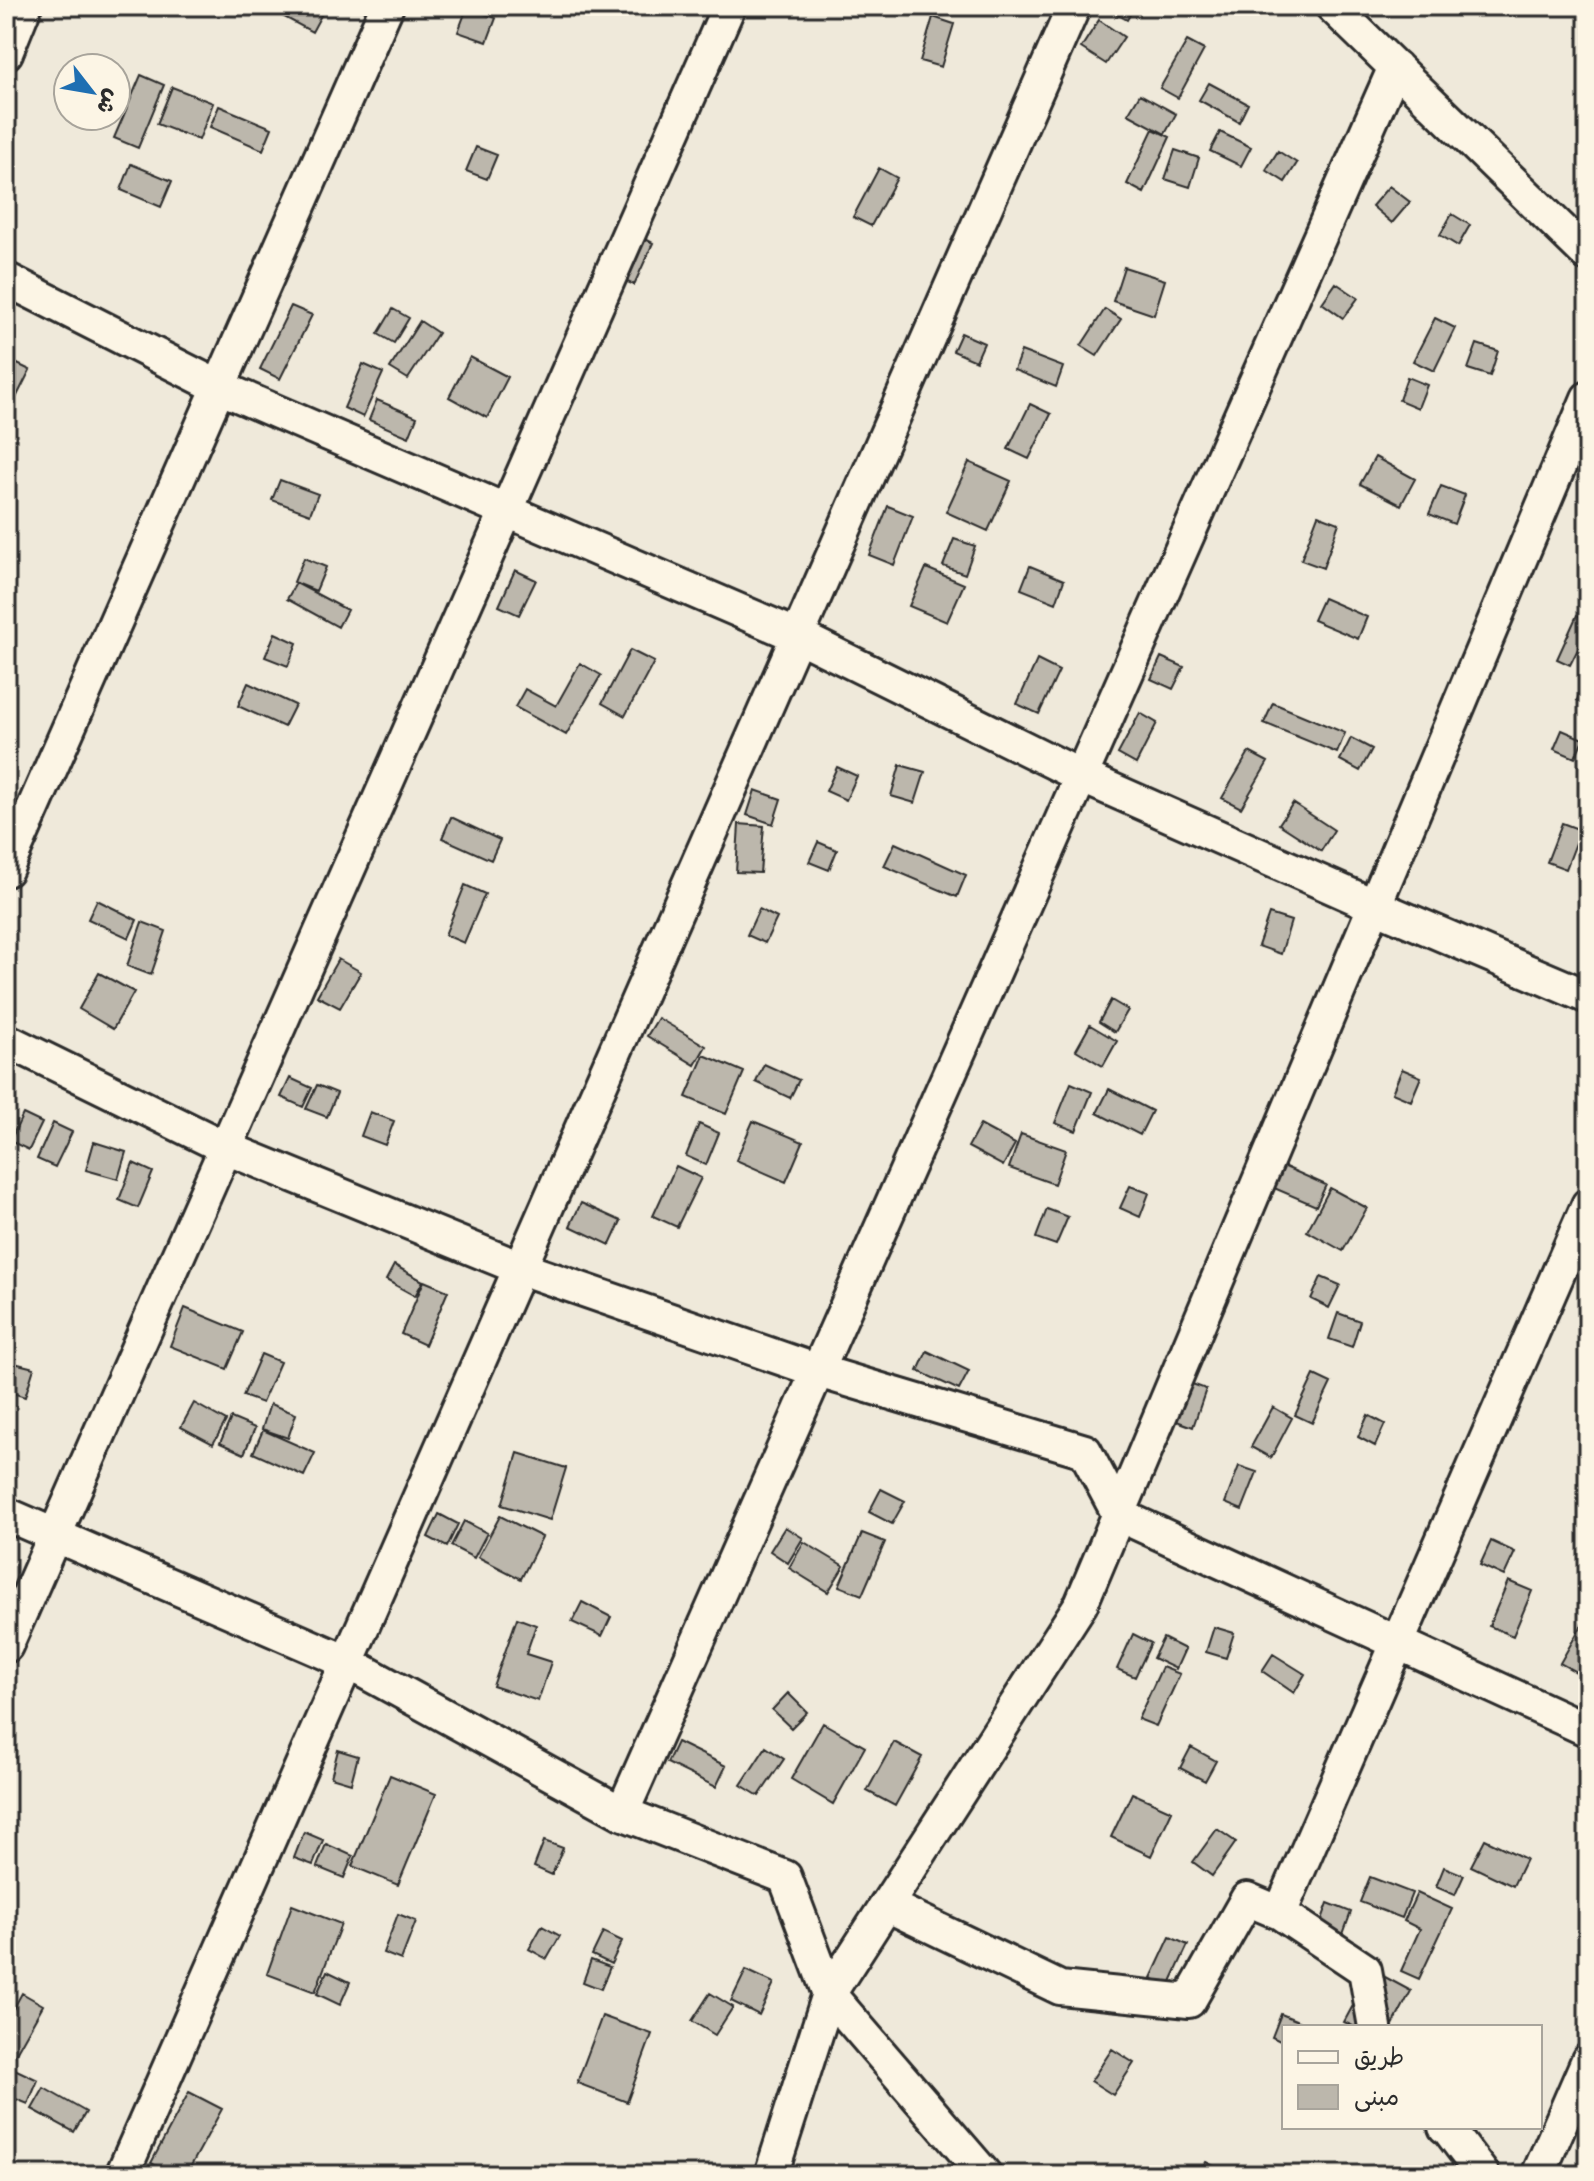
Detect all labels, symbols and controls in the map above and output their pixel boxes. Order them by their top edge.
north arrow [52,52,132,132]
text: ش [90,84,128,120]
legend [1282,2025,1542,2129]
text: طريق [1354,2040,1404,2072]
text: مبنى [1354,2080,1399,2112]

